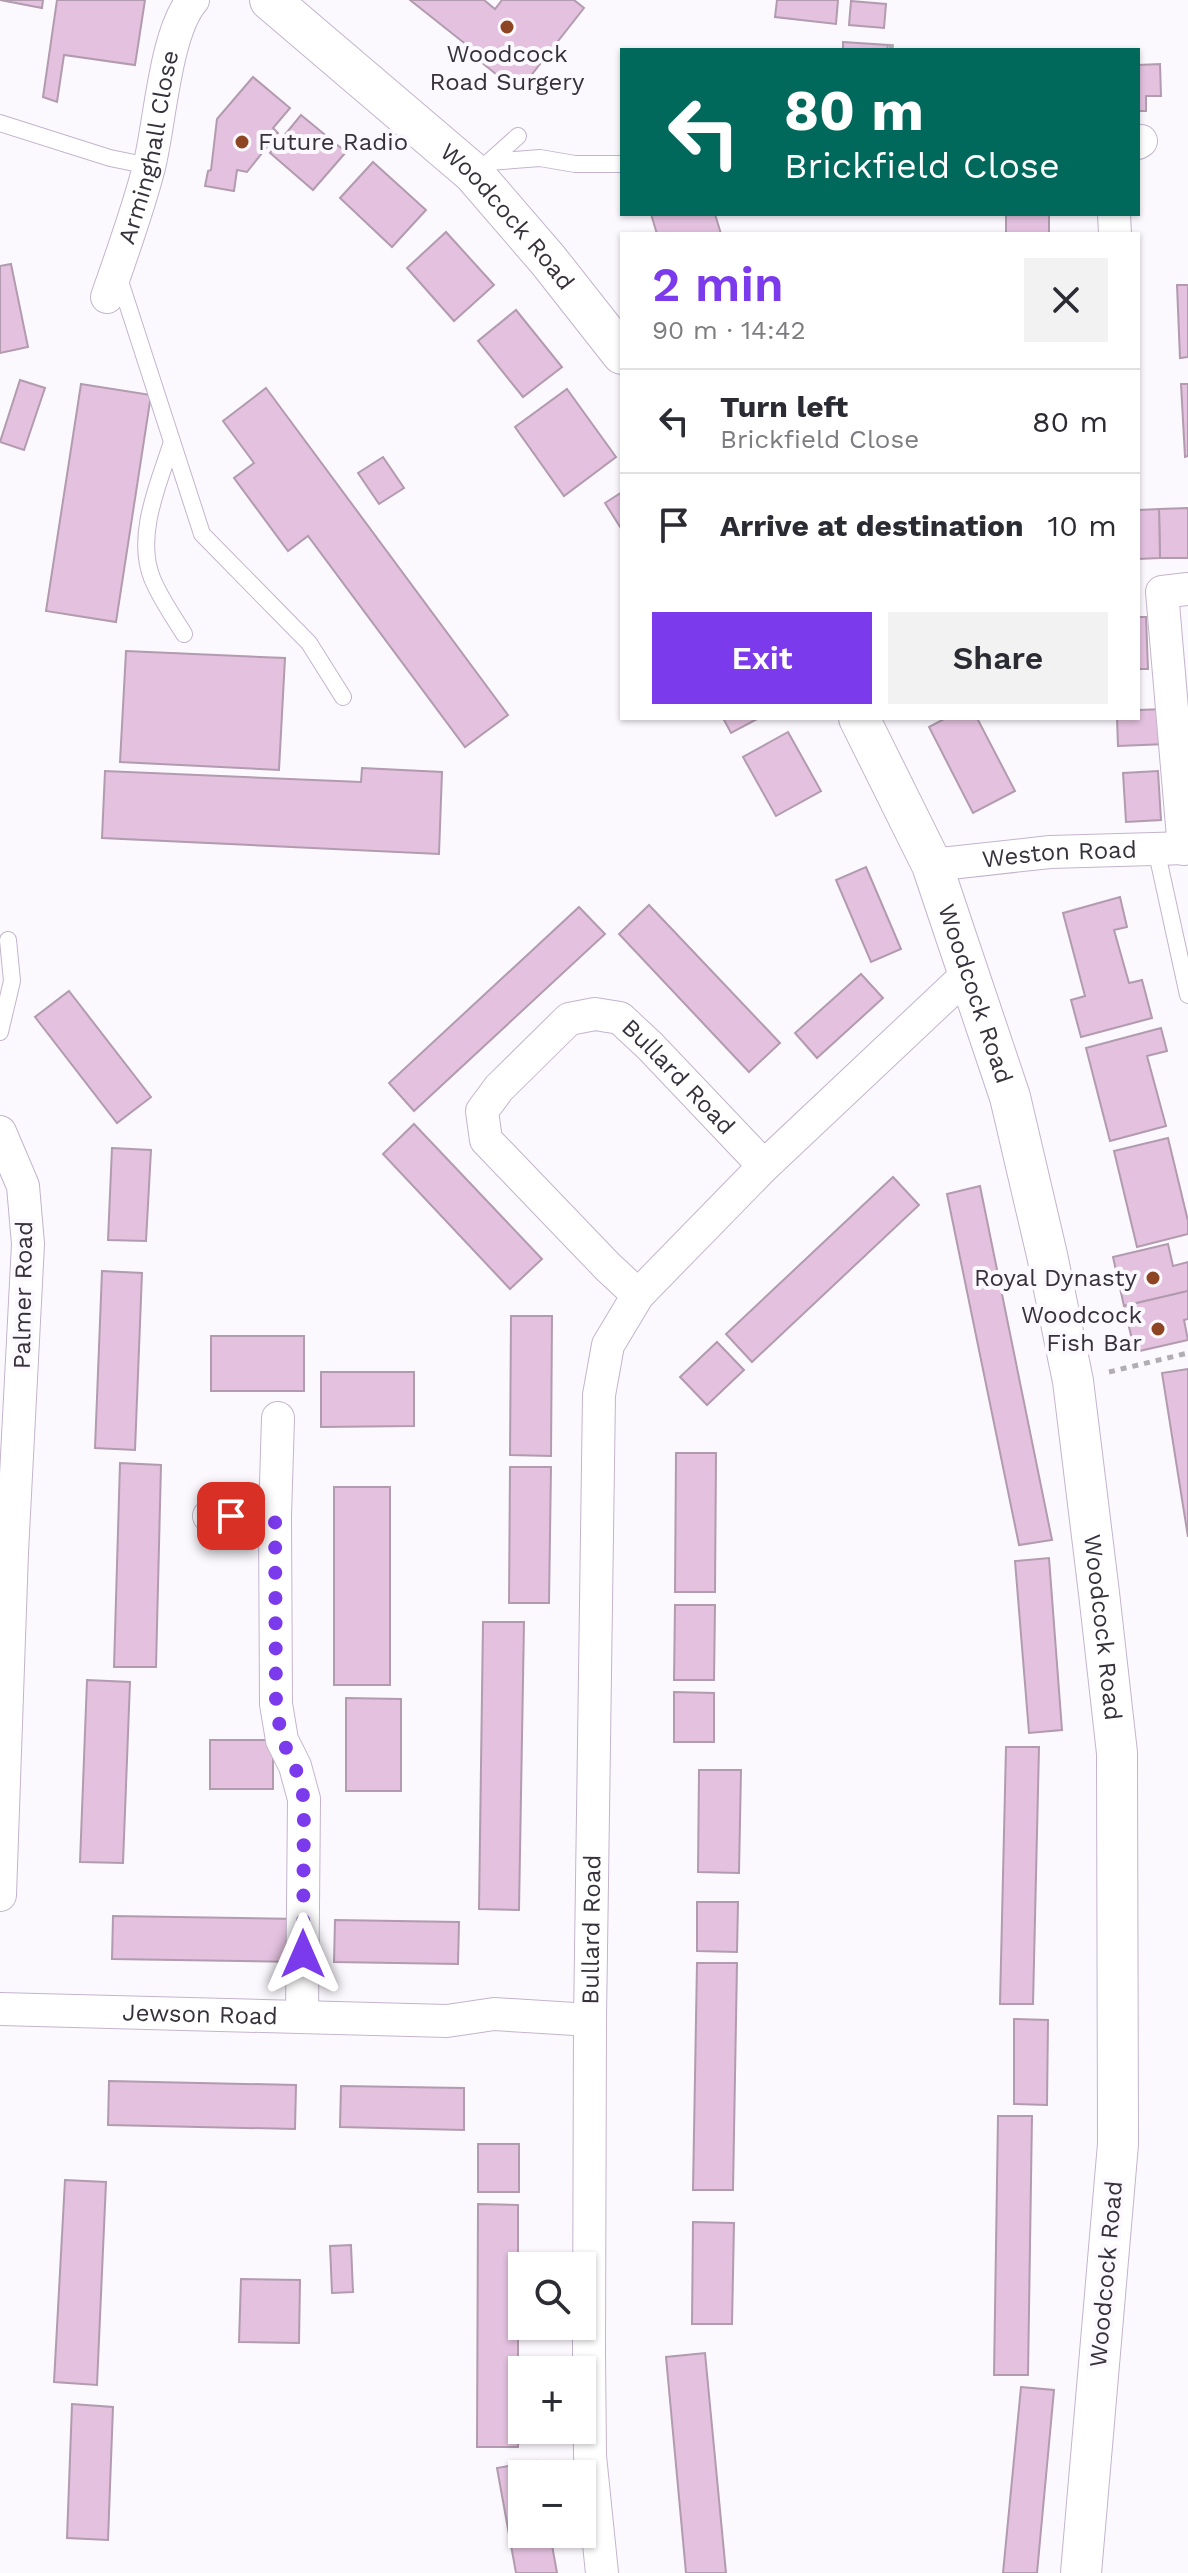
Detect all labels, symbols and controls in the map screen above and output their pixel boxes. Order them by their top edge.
marker: Woodcock Road Surgery [498,18,516,36]
place label: Woodcock Road Surgery [430,40,585,96]
street label: Arminghall Close [113,48,184,248]
text: 80 m [784,78,924,144]
icon: left [652,80,756,184]
place label: Future Radio [258,128,408,156]
marker: Future Radio [233,133,251,151]
street label: Woodcock Road [435,137,580,295]
text: Brickfield Close [784,145,1060,187]
text: 2 min [652,256,784,313]
button: close [1024,258,1108,342]
text: 90 m · 14:42 [652,315,806,345]
text: Turn left [720,389,848,424]
icon: left [652,399,696,443]
text: 80 m [1032,404,1108,439]
text: Brickfield Close [720,424,919,454]
icon: arrive [652,503,696,547]
text: Arrive at destination [720,508,1024,543]
text: 10 m [1048,508,1117,543]
button: Exit [652,612,872,704]
button: Share [888,612,1108,704]
street label: Weston Road [981,835,1137,873]
street label: Woodcock Road [932,901,1018,1087]
street label: Bullard Road [616,1013,741,1140]
street label: Palmer Road [8,1221,38,1369]
place label: Royal Dynasty [974,1264,1138,1292]
marker: Royal Dynasty [1144,1269,1162,1287]
place label: Woodcock Fish Bar [1021,1301,1142,1357]
marker: Woodcock Fish Bar [1149,1320,1167,1338]
pin [197,1482,265,1550]
icon: arrive [209,1494,253,1538]
street label: Woodcock Road [1078,1533,1127,1722]
street label: Bullard Road [576,1854,606,2005]
position arrow [261,1912,345,1996]
street label: Jewson Road [122,1998,278,2030]
street label: Woodcock Road [1084,2180,1128,2368]
map controls [508,2252,596,2548]
button: search [508,2252,596,2340]
button: + [508,2356,596,2444]
button: − [508,2460,596,2548]

